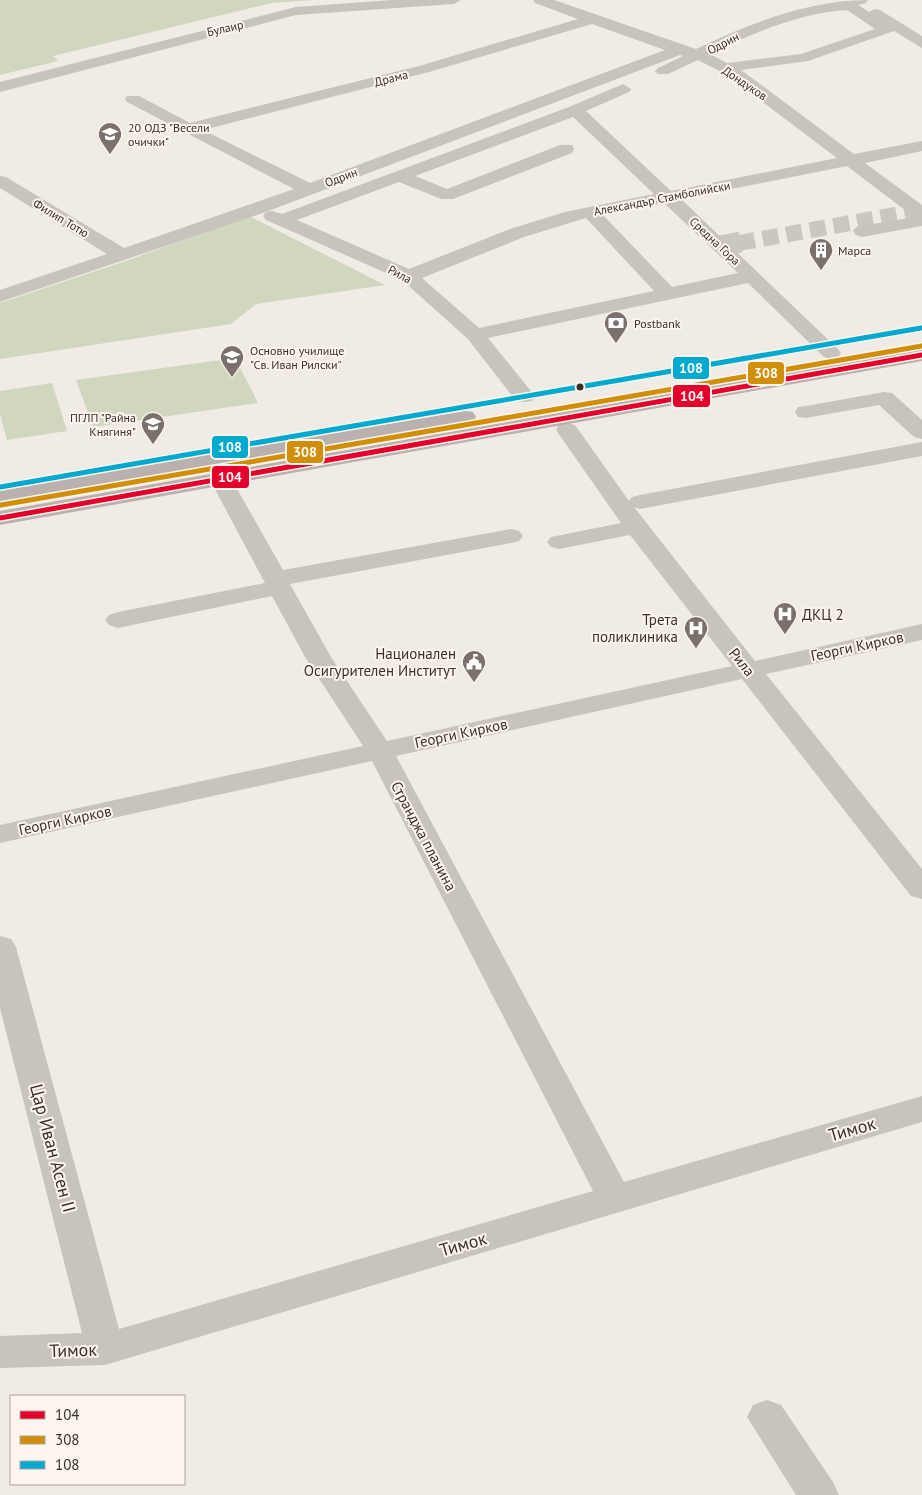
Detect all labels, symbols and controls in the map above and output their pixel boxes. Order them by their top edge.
street label: Булаир [205,17,245,39]
street label: Одрин [705,29,741,57]
street label: Дондуков [720,63,770,103]
street label: Драма [373,67,409,89]
place label: 20 ОДЗ "Весели очички" [128,120,210,149]
school or university icon: 20 ОДЗ "Весели очички" [97,121,123,155]
street label: Одрин [323,164,359,190]
street label: Александър Стамболийски [592,177,732,219]
street label: Филип Тотю [30,195,92,241]
street label: Средна Гора [686,214,744,268]
building icon: Марса [808,237,834,271]
place label: Марса [838,243,871,258]
street label: Рила [386,262,415,286]
bank icon: Postbank [603,310,629,344]
place label: Postbank [634,316,681,331]
place label: Основно училище "Св. Иван Рилски" [250,343,344,372]
school or university icon: Основно училище "Св. Иван Рилски" [219,344,245,378]
line badge: 108 [672,356,710,380]
text: 108 [679,359,703,377]
line badge: 308 [747,361,785,385]
text: 308 [754,364,778,382]
unlabelled marker [575,382,585,392]
line badge: 104 [672,384,711,408]
text: 104 [680,387,704,405]
place label: ПГЛП "Райна Княгиня" [70,410,136,439]
school or university icon: ПГЛП "Райна Княгиня" [140,411,166,445]
line badge: 108 [211,435,249,459]
text: 108 [218,438,242,456]
line badge: 308 [286,440,324,464]
text: 308 [293,443,317,461]
line badge: 104 [211,465,250,489]
text: 104 [218,468,242,486]
hospital icon: ДКЦ 2 [772,601,798,635]
place label: ДКЦ 2 [802,605,844,624]
place label: Трета поликлиника [592,610,678,646]
hospital icon: Трета поликлиника [683,615,709,649]
street label: Георги Кирков [809,627,905,665]
place label: Национален Осигурителен Институт [304,644,456,680]
street label: Рила [725,644,759,680]
public building icon: Национален Осигурителен Институт [461,649,487,683]
street label: Георги Кирков [413,714,509,752]
street label: Странджа планина [387,778,461,894]
street label: Георги Кирков [17,801,113,839]
street label: Цар Иван Асен II [25,1081,81,1215]
street label: Тимок [826,1111,878,1147]
street label: Тимок [437,1226,489,1262]
street label: Тимок [49,1338,98,1362]
legend [10,1395,185,1485]
text: 104 [55,1405,80,1424]
text: 308 [55,1430,80,1449]
text: 108 [55,1455,80,1474]

